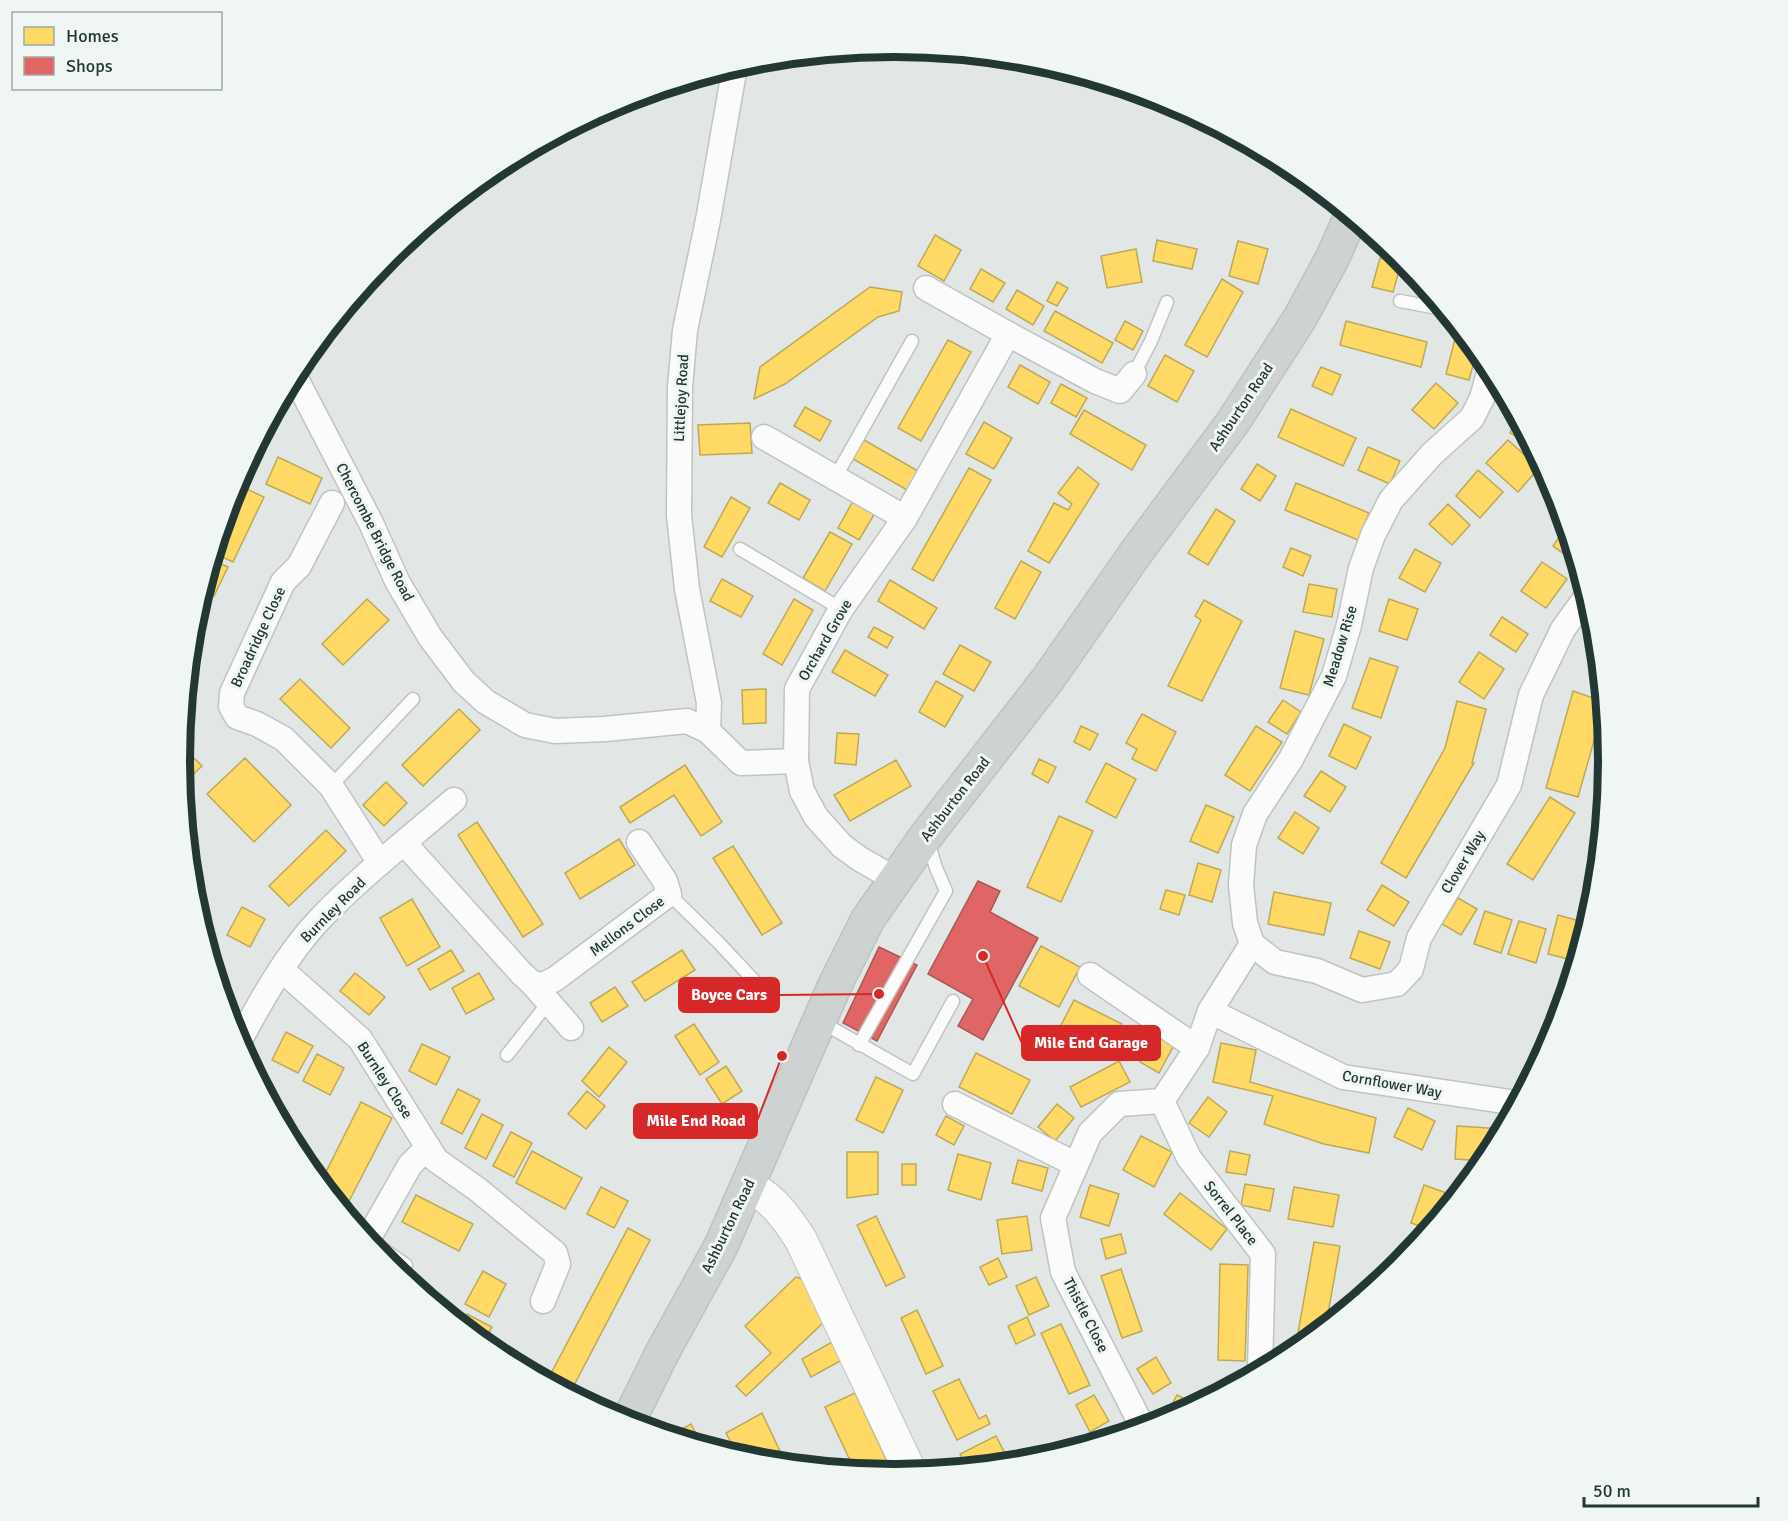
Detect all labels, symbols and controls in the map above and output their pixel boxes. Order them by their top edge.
legend [12,12,222,90]
text: Homes [66,25,119,47]
text: Shops [66,55,113,77]
street label: Littlejoy Road [670,354,692,442]
street label: Ashburton Road [1205,360,1277,454]
street label: Chercombe Bridge Road [332,460,418,604]
street label: Broadridge Close [227,584,289,690]
street label: Orchard Grove [794,596,856,684]
street label: Meadow Rise [1319,603,1361,689]
street label: Ashburton Road [916,753,994,845]
street label: Clover Way [1437,827,1489,897]
street label: Burnley Road [297,874,369,946]
street label: Mellons Close [586,892,668,960]
callout: Boyce Cars [679,978,779,1012]
text: Boyce Cars [691,985,767,1005]
callout: Mile End Garage [1022,1026,1160,1060]
text: Mile End Garage [1034,1033,1148,1053]
street label: Burnley Close [353,1038,417,1122]
street label: Cornflower Way [1341,1066,1443,1102]
callout: Mile End Road [634,1104,757,1138]
text: Mile End Road [646,1111,746,1131]
street label: Ashburton Road [697,1176,759,1276]
street label: Sorrel Place [1200,1177,1262,1249]
street label: Thistle Close [1059,1275,1113,1355]
scale bar [1584,1470,1758,1508]
text: 50 m [1593,1480,1631,1502]

